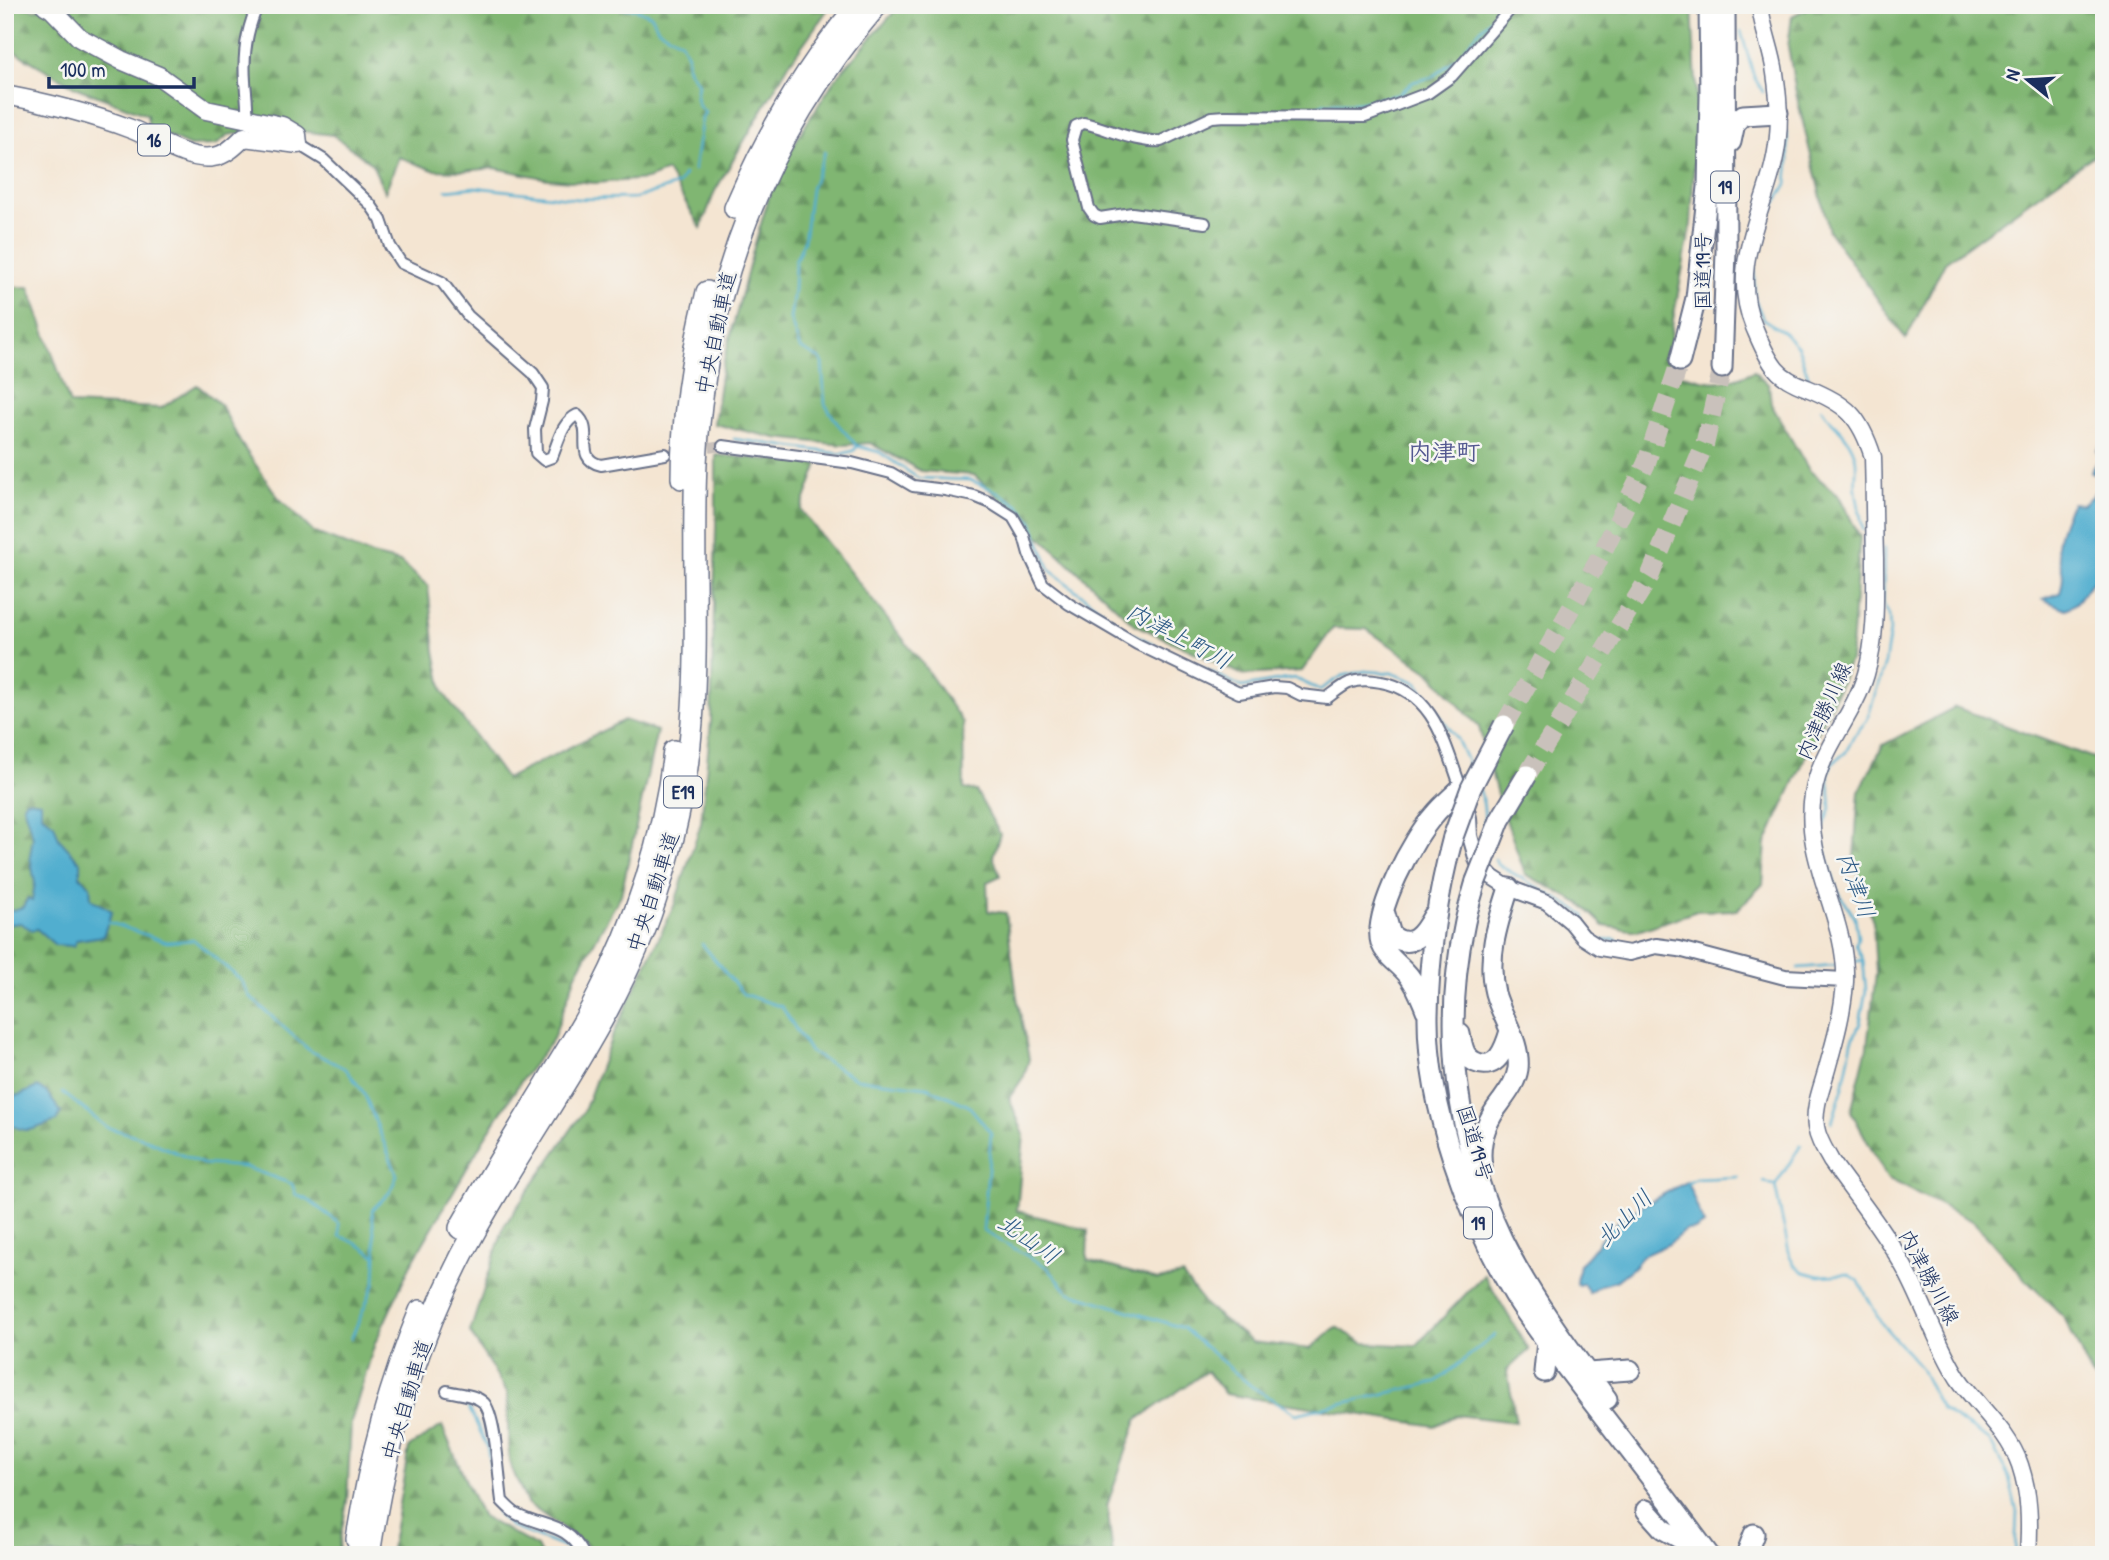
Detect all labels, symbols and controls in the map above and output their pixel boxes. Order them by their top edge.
scale bar [49,46,194,90]
north arrow [1994,46,2064,116]
text: 100 m [60,55,106,84]
text: N [1998,66,2026,84]
road number: 16 [138,124,170,156]
road number: 19 [1711,172,1739,202]
street label: 国道19号 [1688,232,1717,310]
street label: 中央自動車道 [688,268,743,398]
district label: 内津町 [1408,435,1480,467]
water label: 内津上町川 [1121,595,1237,676]
street label: 内津勝川線 [1789,657,1858,765]
road number: E19 [664,776,702,807]
street label: 中央自動車道 [619,827,686,956]
water label: 内津川 [1830,847,1883,923]
street label: 国道19号 [1450,1101,1501,1185]
water label: 北山川 [1588,1182,1659,1253]
water label: 北山川 [992,1206,1066,1271]
road number: 19 [1464,1208,1492,1238]
street label: 内津勝川線 [1892,1224,1967,1330]
street label: 中央自動車道 [374,1335,439,1464]

